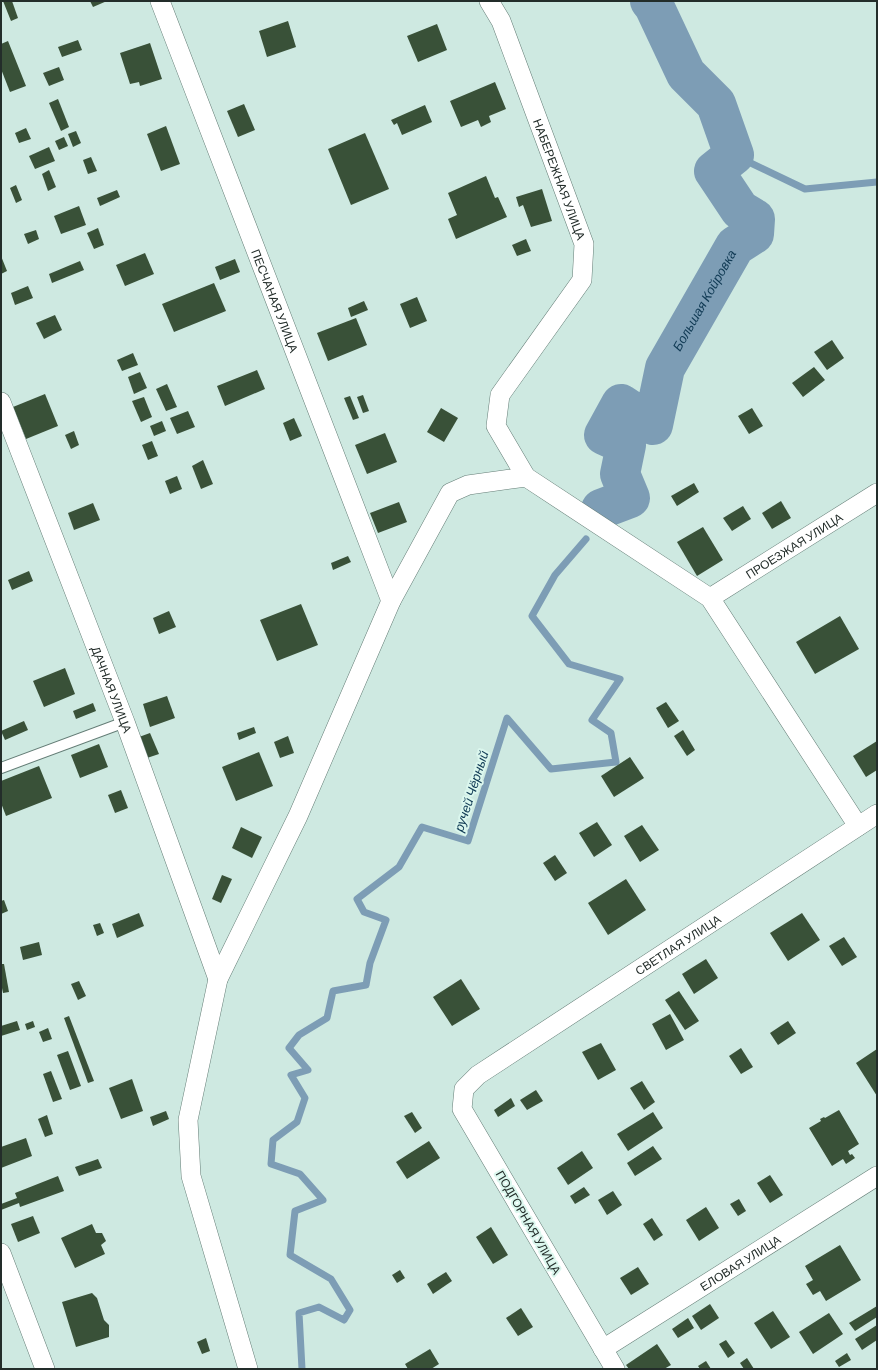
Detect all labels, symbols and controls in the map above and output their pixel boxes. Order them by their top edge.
street label: НАБЕРЕЖНАЯ УЛИЦА [531,117,589,242]
street label: ПЕСЧАНАЯ УЛИЦА [249,247,302,354]
water label: Большая Койровка [669,247,739,353]
street label: ПРОЕЗЖАЯ УЛИЦА [743,510,845,581]
street label: ДАЧНАЯ УЛИЦА [88,644,135,734]
water label: ручей Чёрный [450,748,492,834]
street label: СВЕТЛАЯ УЛИЦА [632,911,723,978]
street label: ПОДГОРНАЯ УЛИЦА [493,1168,564,1277]
street label: ЕЛОВАЯ УЛИЦА [697,1232,783,1293]

